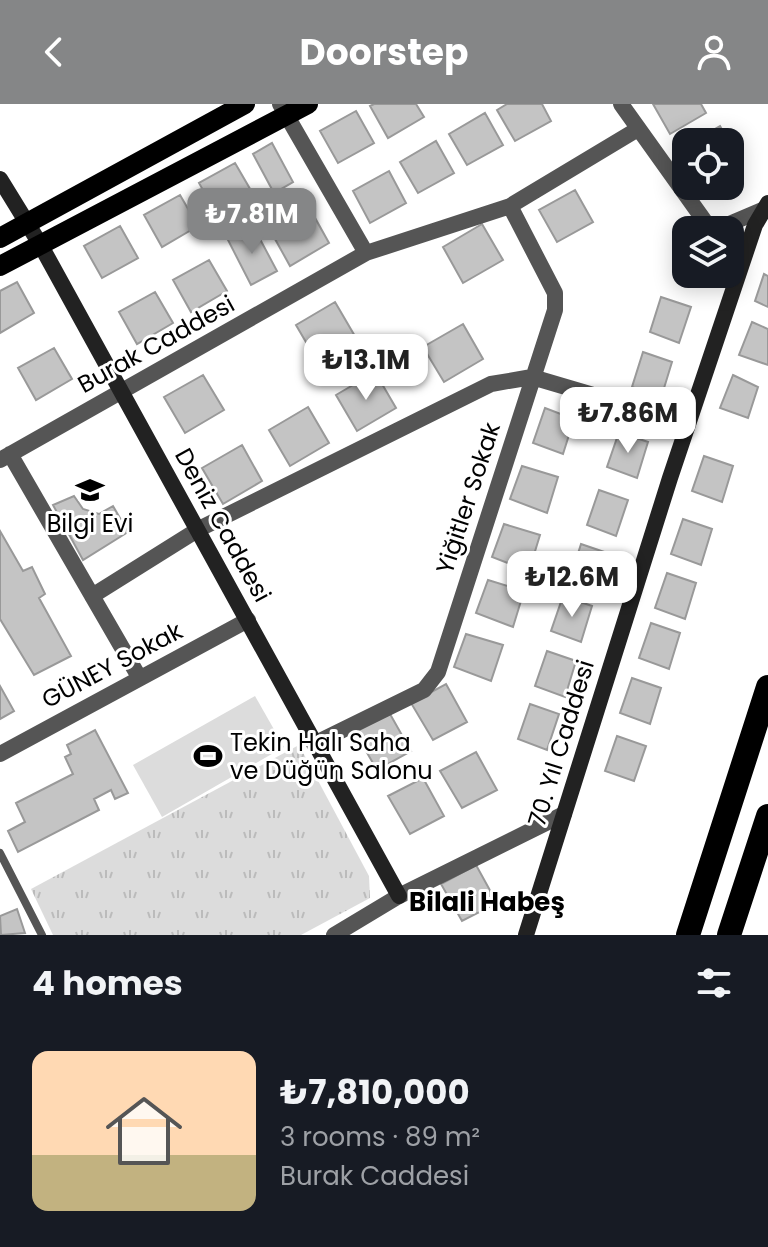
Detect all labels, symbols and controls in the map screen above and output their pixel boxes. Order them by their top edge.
text: Doorstep [300,27,468,78]
icon: back [32,30,76,74]
icon: person [692,30,736,74]
map controls [672,128,744,288]
button: locate [672,128,744,200]
pin: ₺7.81M [187,188,317,256]
text: ₺7.81M [205,196,299,232]
button: layers [672,216,744,288]
street label: Burak Caddesi [72,287,240,401]
pin: ₺13.1M [301,334,431,402]
text: ₺13.1M [322,342,410,378]
pin: ₺7.86M [563,387,693,455]
text: ₺7.86M [578,395,678,431]
street label: Yiğitler Sokak [428,417,508,578]
street label: Deniz Caddesi [167,442,279,608]
school or university icon: Bilgi Evi [75,475,105,505]
place label: Bilgi Evi [47,507,133,540]
pin: ₺12.6M [507,551,637,619]
text: ₺12.6M [525,559,619,595]
street label: GÜNEY Sokak [36,614,189,716]
street label: 70. Yıl Caddesi [520,656,602,830]
place label: Tekin Halı Saha ve Düğün Salonu [230,726,433,787]
sports icon: Tekin Halı Saha ve Düğün Salonu [193,741,223,771]
district label: Bilali Habeş [409,884,565,920]
text: 4 homes [32,959,183,1007]
icon: filters [692,961,736,1005]
text: ₺7,810,000 [280,1068,470,1116]
icon: home [96,1083,192,1179]
text: 3 rooms · 89 m² [280,1119,480,1155]
text: Burak Caddesi [280,1158,469,1194]

